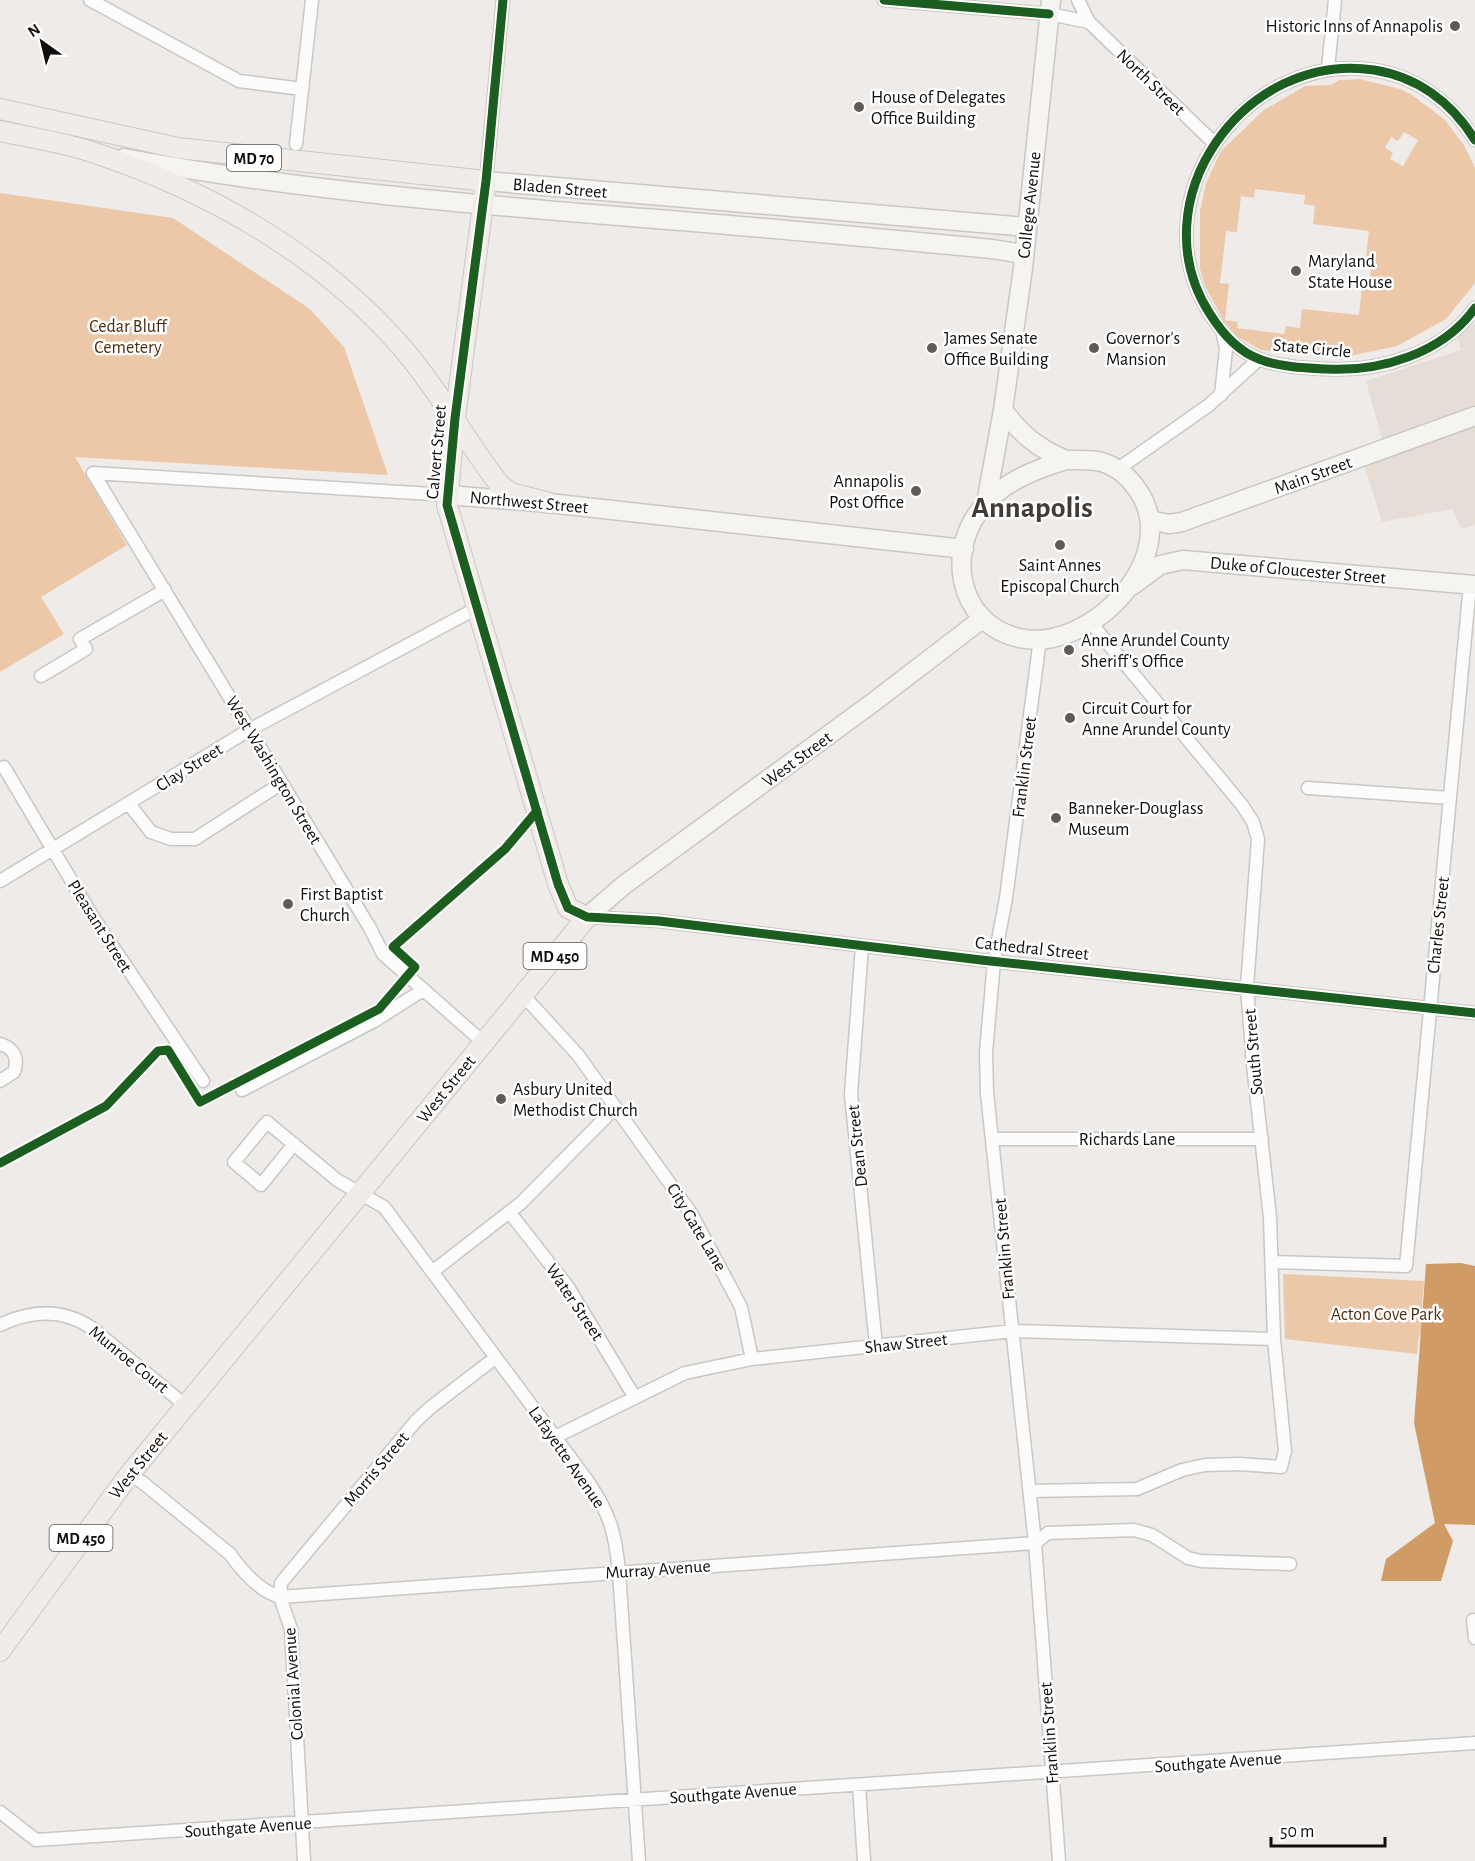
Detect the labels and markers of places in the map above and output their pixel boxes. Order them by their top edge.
place label: Historic Inns of Annapolis [1265,18,1443,36]
marker: Historic Inns of Annapolis [1448,19,1462,33]
place label: House of Delegates Office Building [871,89,1006,128]
marker: House of Delegates Office Building [852,100,866,114]
place label: Maryland State House [1308,253,1392,292]
marker: Maryland State House [1289,264,1303,278]
place label: James Senate Office Building [944,330,1049,369]
place label: Governor's Mansion [1106,330,1180,369]
marker: James Senate Office Building [925,341,939,355]
marker: Governor's Mansion [1087,341,1101,355]
place label: Annapolis Post Office [829,473,904,512]
marker: Annapolis Post Office [909,484,923,498]
marker: Saint Annes Episcopal Church [1053,538,1067,552]
place label: Saint Annes Episcopal Church [1000,557,1120,596]
place label: Anne Arundel County Sheriff's Office [1081,632,1230,671]
marker: Anne Arundel County Sheriff's Office [1062,643,1076,657]
place label: Circuit Court for Anne Arundel County [1082,700,1231,739]
marker: Circuit Court for Anne Arundel County [1063,711,1077,725]
place label: Banneker-Douglass Museum [1068,800,1203,839]
marker: Banneker-Douglass Museum [1049,811,1063,825]
place label: First Baptist Church [300,886,383,925]
marker: First Baptist Church [281,897,295,911]
place label: Asbury United Methodist Church [513,1081,638,1120]
marker: Asbury United Methodist Church [494,1092,508,1106]

